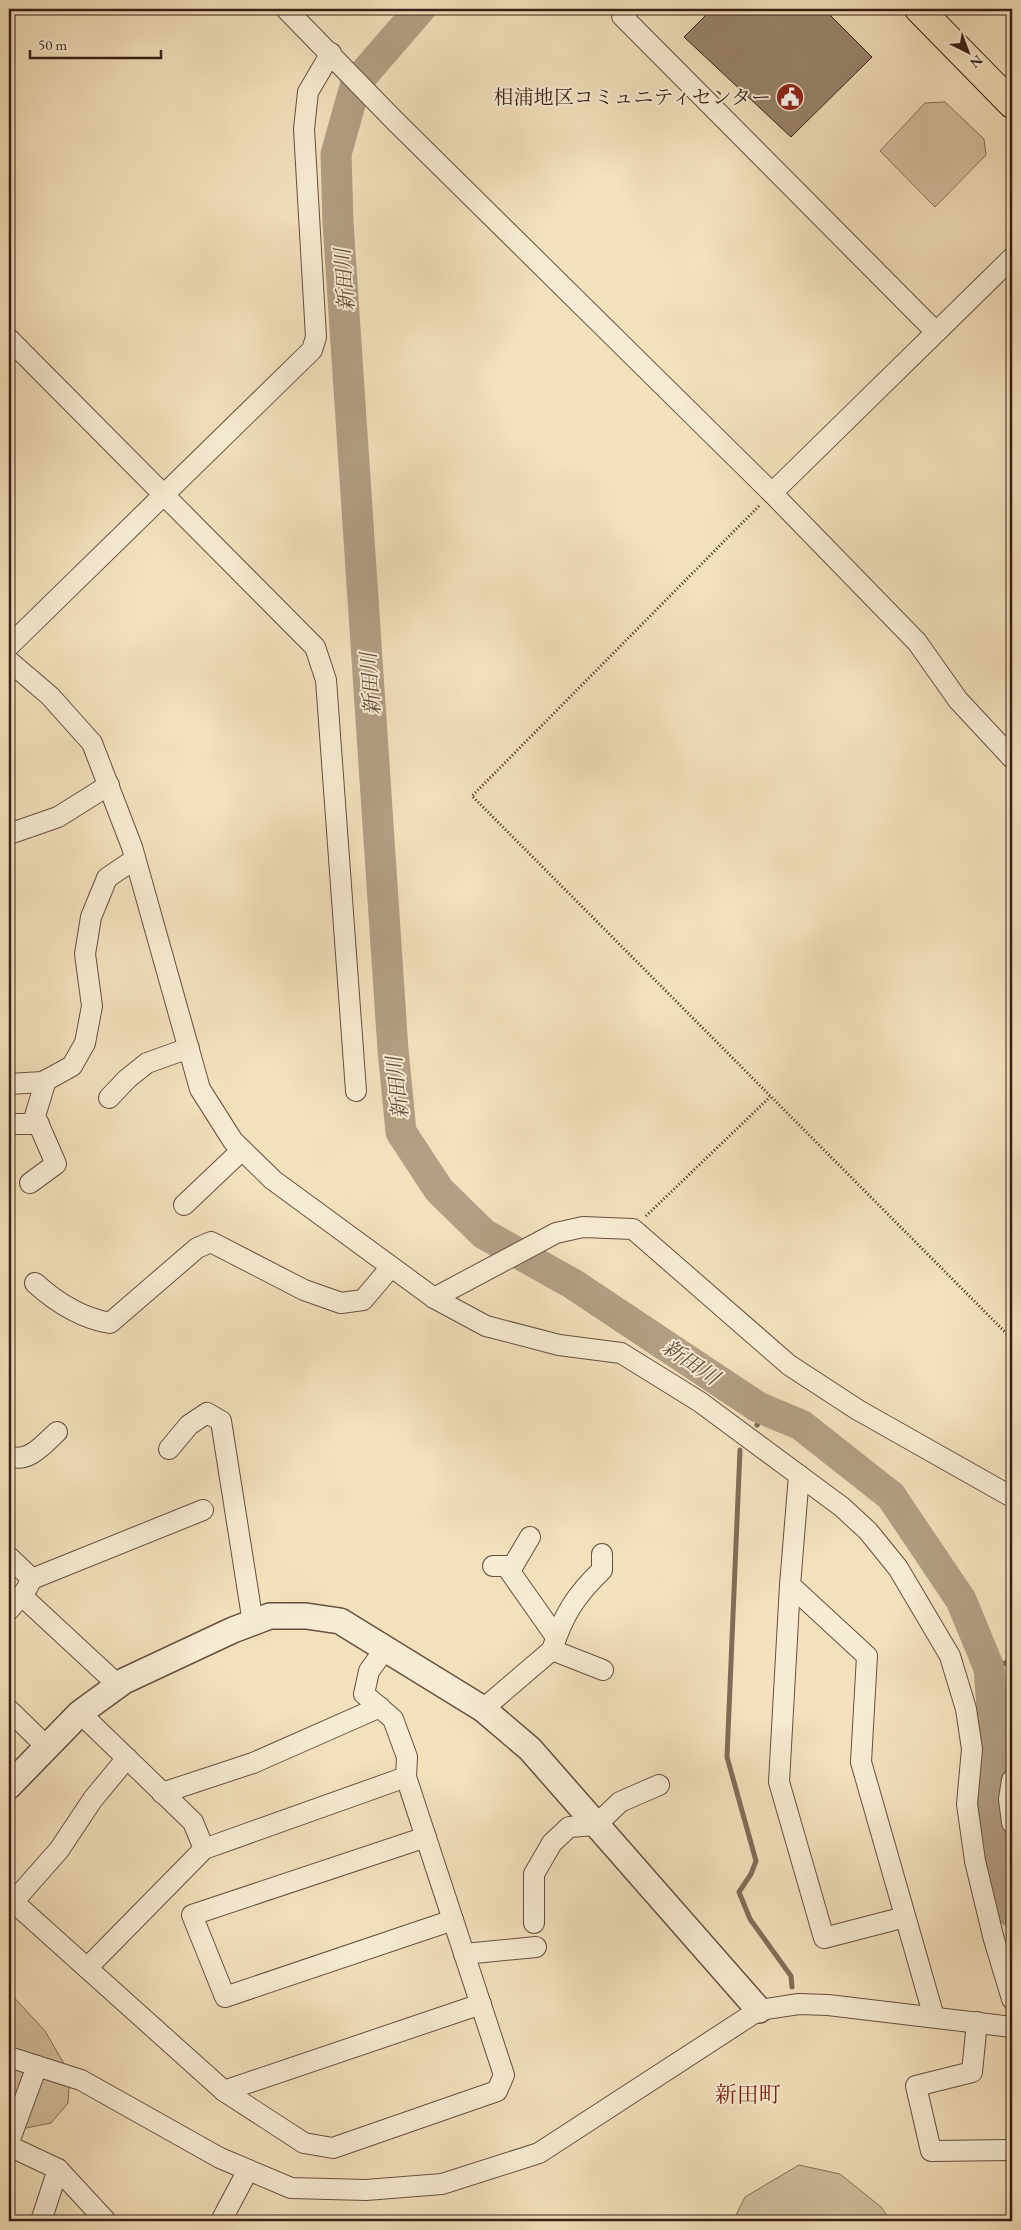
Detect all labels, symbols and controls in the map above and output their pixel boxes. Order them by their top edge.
scale bar [30,28,161,60]
north arrow [944,28,994,78]
text: 50 m [38,35,67,54]
text: N [966,51,987,73]
public building icon: 相浦地区コミュニティセンター [775,82,805,112]
place label: 相浦地区コミュニティセンター [494,84,771,110]
water label: 新田川 [328,246,360,312]
water label: 新田川 [354,650,386,716]
water label: 新田川 [380,1053,414,1121]
water label: 新田川 [657,1333,726,1392]
district label: 新田町 [715,2080,781,2109]

